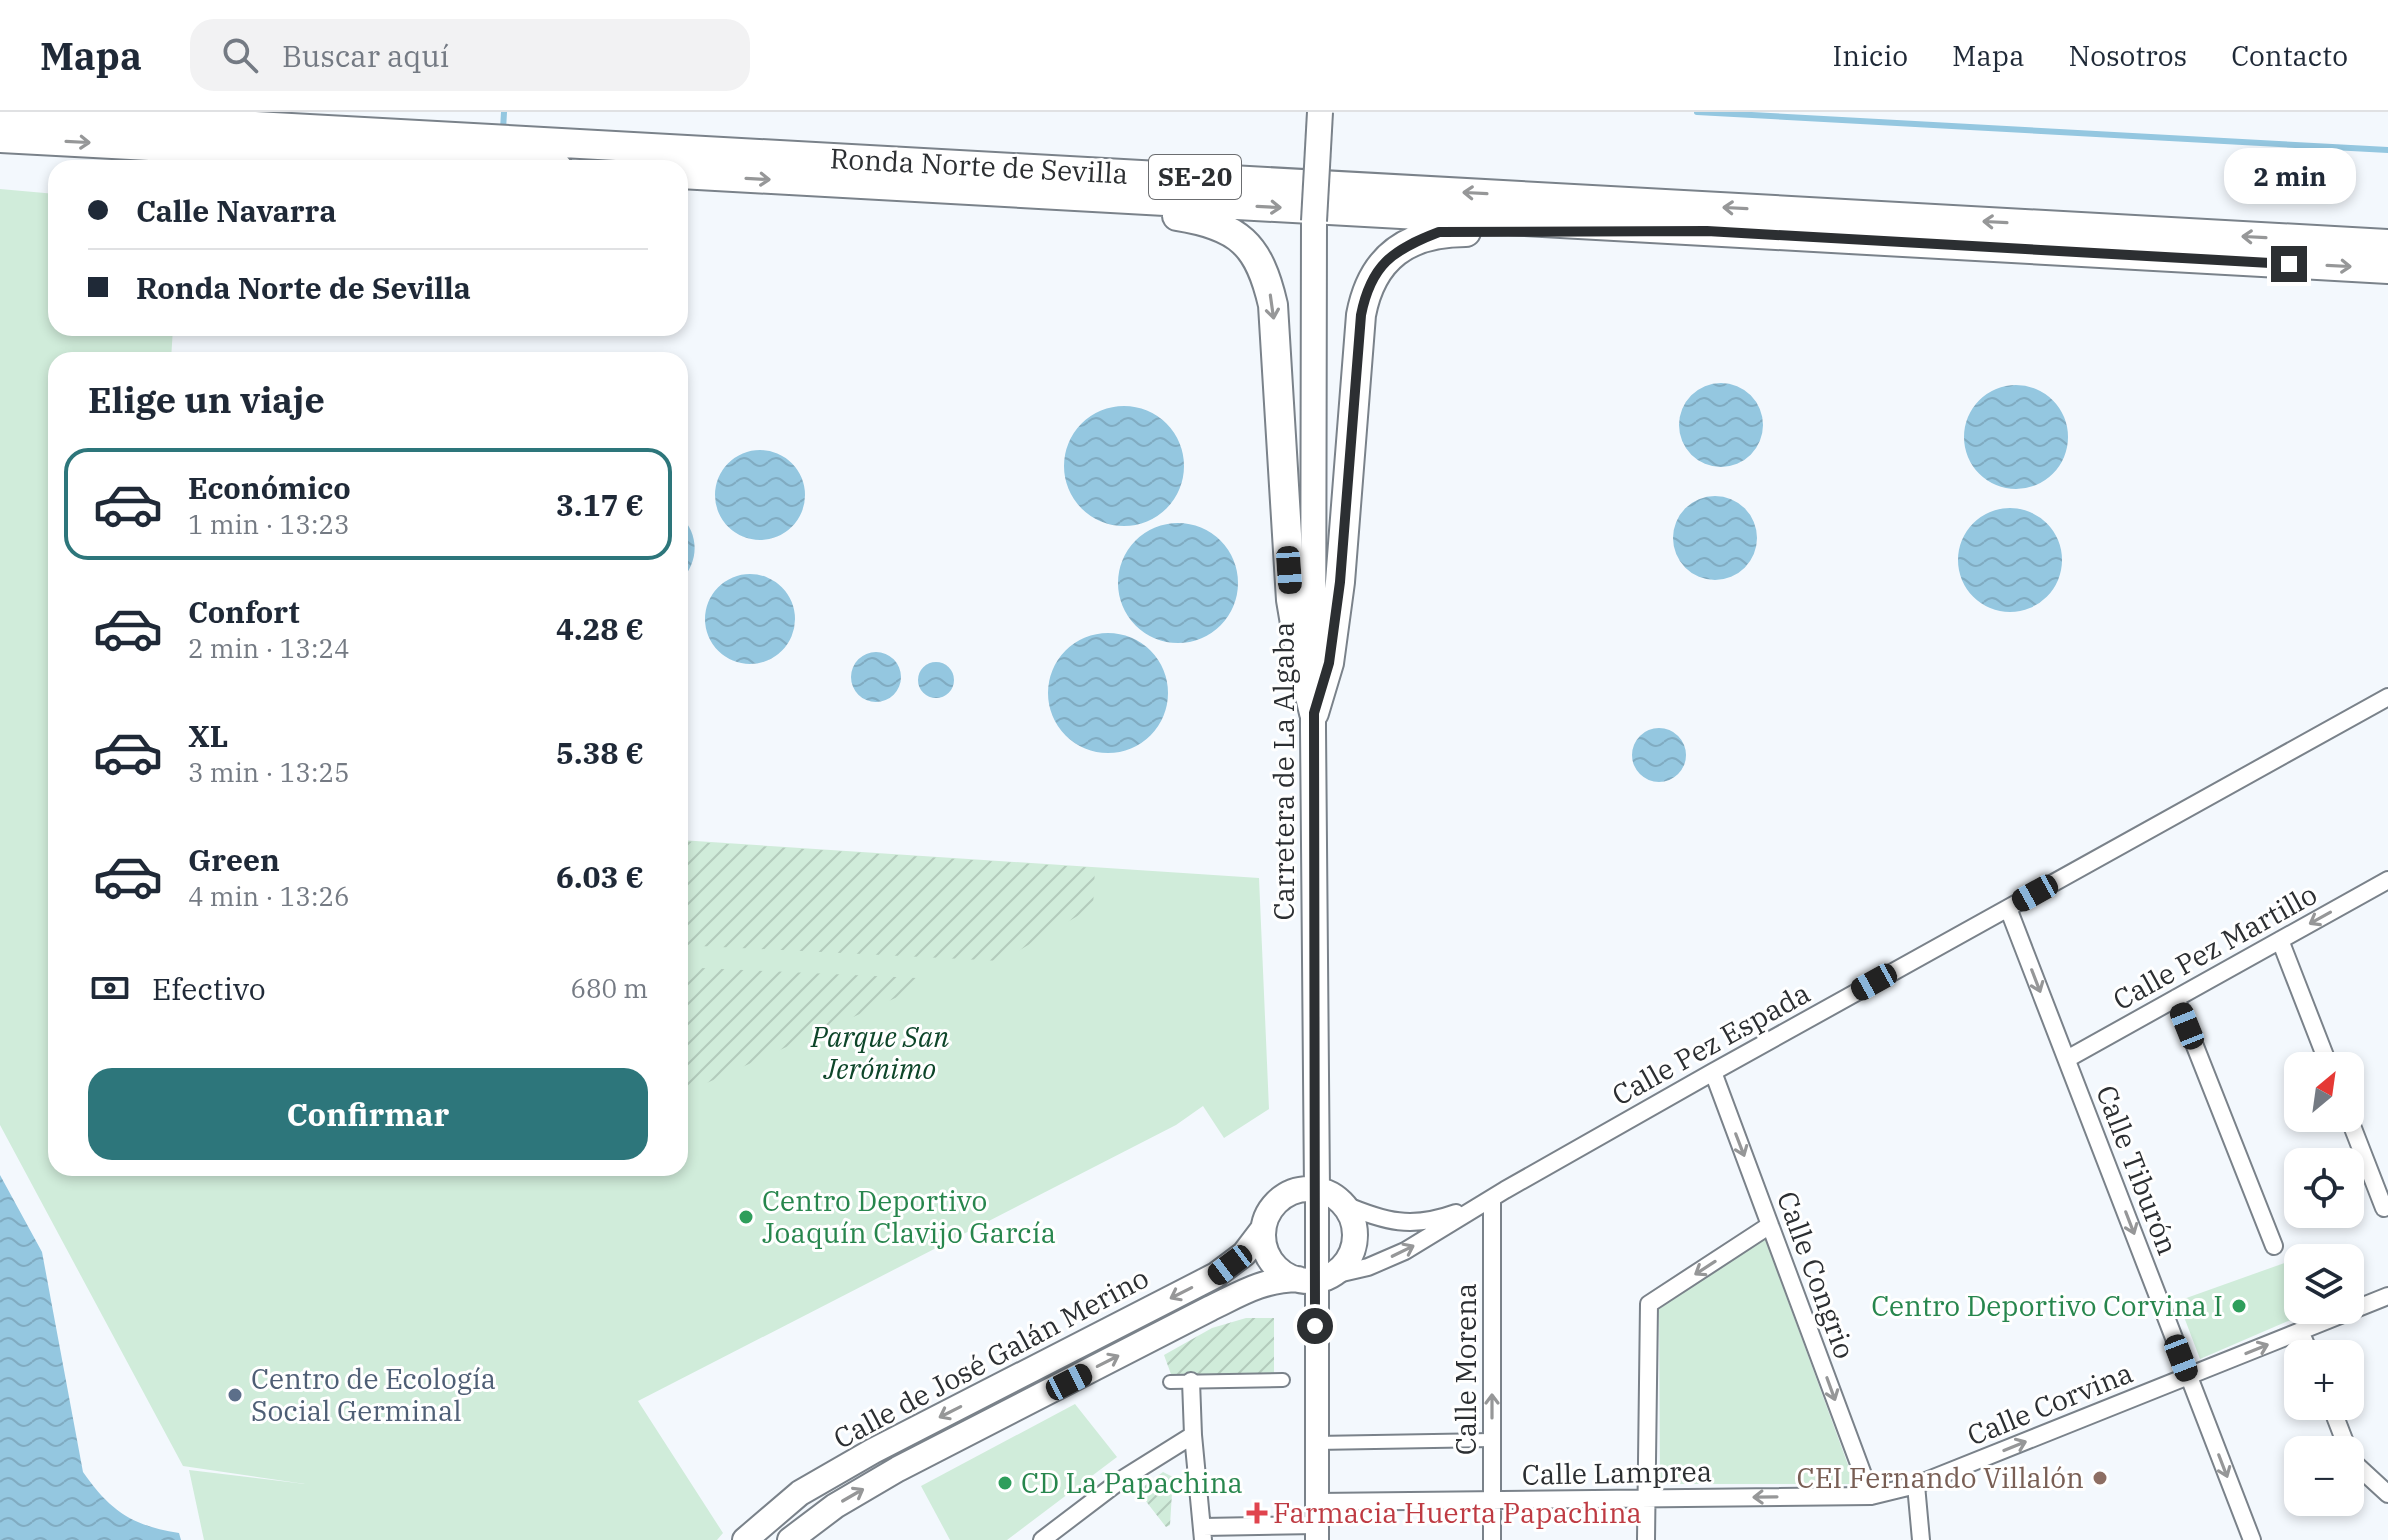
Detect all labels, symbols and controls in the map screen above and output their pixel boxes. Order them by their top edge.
search box [190,19,750,91]
text: Mapa [40,31,142,80]
icon: search [218,33,262,77]
text: Buscar aquí [282,36,449,75]
text: Inicio [1833,37,1908,74]
text: Mapa [1952,37,2024,74]
text: Nosotros [2068,37,2187,74]
text: Contacto [2231,37,2348,74]
one-way arrow [64,135,91,150]
street label: Ronda Norte de Sevilla [829,139,1129,192]
callout: 2 min [2223,148,2355,204]
road number: SE-20 [1149,155,1241,199]
text: 2 min [2254,159,2326,193]
one-way arrow [744,171,771,186]
one-way arrow [1462,185,1489,200]
text: Calle Navarra [136,191,337,230]
one-way arrow [1255,200,1282,215]
one-way arrow [1722,200,1749,215]
one-way arrow [1982,214,2009,229]
one-way arrow [2241,229,2268,244]
route end [2271,246,2307,282]
one-way arrow [2325,259,2352,274]
text: Ronda Norte de Sevilla [136,268,471,307]
one-way arrow [1265,294,1280,319]
text: Elige un viaje [88,376,325,423]
icon: car [92,468,164,540]
text: Económico [188,468,351,507]
text: 3.17 € [556,485,644,524]
text: 1 min · 13:23 [188,507,350,541]
car [1275,545,1303,595]
icon: car [92,592,164,664]
text: Confort [188,592,300,631]
text: 4.28 € [556,609,644,648]
street label: Carretera de La Algaba [1265,622,1302,920]
text: 2 min · 13:24 [188,631,350,665]
icon: car [92,716,164,788]
text: XL [188,716,228,755]
text: 5.38 € [556,733,644,772]
text: 3 min · 13:25 [188,755,350,789]
icon: car [92,840,164,912]
text: Green [188,840,280,879]
text: 6.03 € [556,857,644,896]
car [2008,871,2062,915]
street label: Calle Pez Martillo [2106,875,2323,1018]
text: 4 min · 13:26 [188,879,350,913]
one-way arrow [2309,910,2332,926]
car [1847,960,1901,1004]
icon: cash [88,966,132,1010]
one-way arrow [2030,968,2044,992]
text: Efectivo [152,969,266,1008]
text: 680 m [570,971,648,1005]
street label: Calle Pez Espada [1605,974,1816,1113]
car [2167,999,2207,1053]
park label: Parque San Jerónimo [810,1018,949,1087]
north arrow [2284,1052,2364,1132]
map controls [2284,1052,2364,1516]
button: Confirmar [88,1068,648,1160]
street label: Calle Tiburón [2088,1080,2187,1260]
one-way arrow [1734,1132,1748,1157]
button: locate [2284,1148,2364,1228]
place label: Centro Deportivo Joaquín Clavijo García [762,1182,1056,1251]
street label: Calle Congrio [1769,1186,1864,1364]
marker: Centro Deportivo Joaquín Clavijo García [737,1208,755,1226]
one-way arrow [2124,1210,2138,1235]
car [1204,1241,1256,1289]
one-way arrow [1390,1243,1414,1258]
button: layers [2284,1244,2364,1324]
street label: Calle de José Galán Merino [827,1259,1155,1456]
one-way arrow [1694,1259,1716,1276]
street label: Calle Morena [1447,1283,1484,1455]
one-way arrow [1169,1286,1193,1302]
place label: Centro Deportivo Corvina I [1871,1287,2223,1324]
marker: Centro Deportivo Corvina I [2230,1297,2248,1315]
route start [1297,1308,1333,1344]
car [2161,1331,2201,1385]
button: + [2284,1340,2364,1420]
one-way arrow [2244,1341,2269,1355]
one-way arrow [1096,1353,1120,1369]
street label: Calle Corvina [1962,1354,2138,1454]
place label: Centro de Ecología Social Germinal [251,1360,496,1429]
car [1042,1360,1096,1404]
one-way arrow [1825,1376,1839,1401]
marker: Centro de Ecología Social Germinal [226,1386,244,1404]
one-way arrow [1484,1393,1500,1420]
one-way arrow [938,1405,962,1420]
button: − [2284,1436,2364,1516]
one-way arrow [2002,1438,2027,1452]
street label: Calle Lamprea [1522,1452,1712,1493]
one-way arrow [2217,1453,2231,1478]
place label: CEI Fernando Villalón [1796,1459,2084,1496]
place label: CD La Papachina [1021,1464,1243,1501]
marker: CEI Fernando Villalón [2091,1469,2109,1487]
marker: CD La Papachina [996,1474,1014,1492]
one-way arrow [841,1487,864,1503]
one-way arrow [1752,1489,1779,1505]
place label: Farmacia Huerta Papachina [1273,1494,1642,1531]
marker: Farmacia Huerta Papachina [1248,1504,1266,1522]

